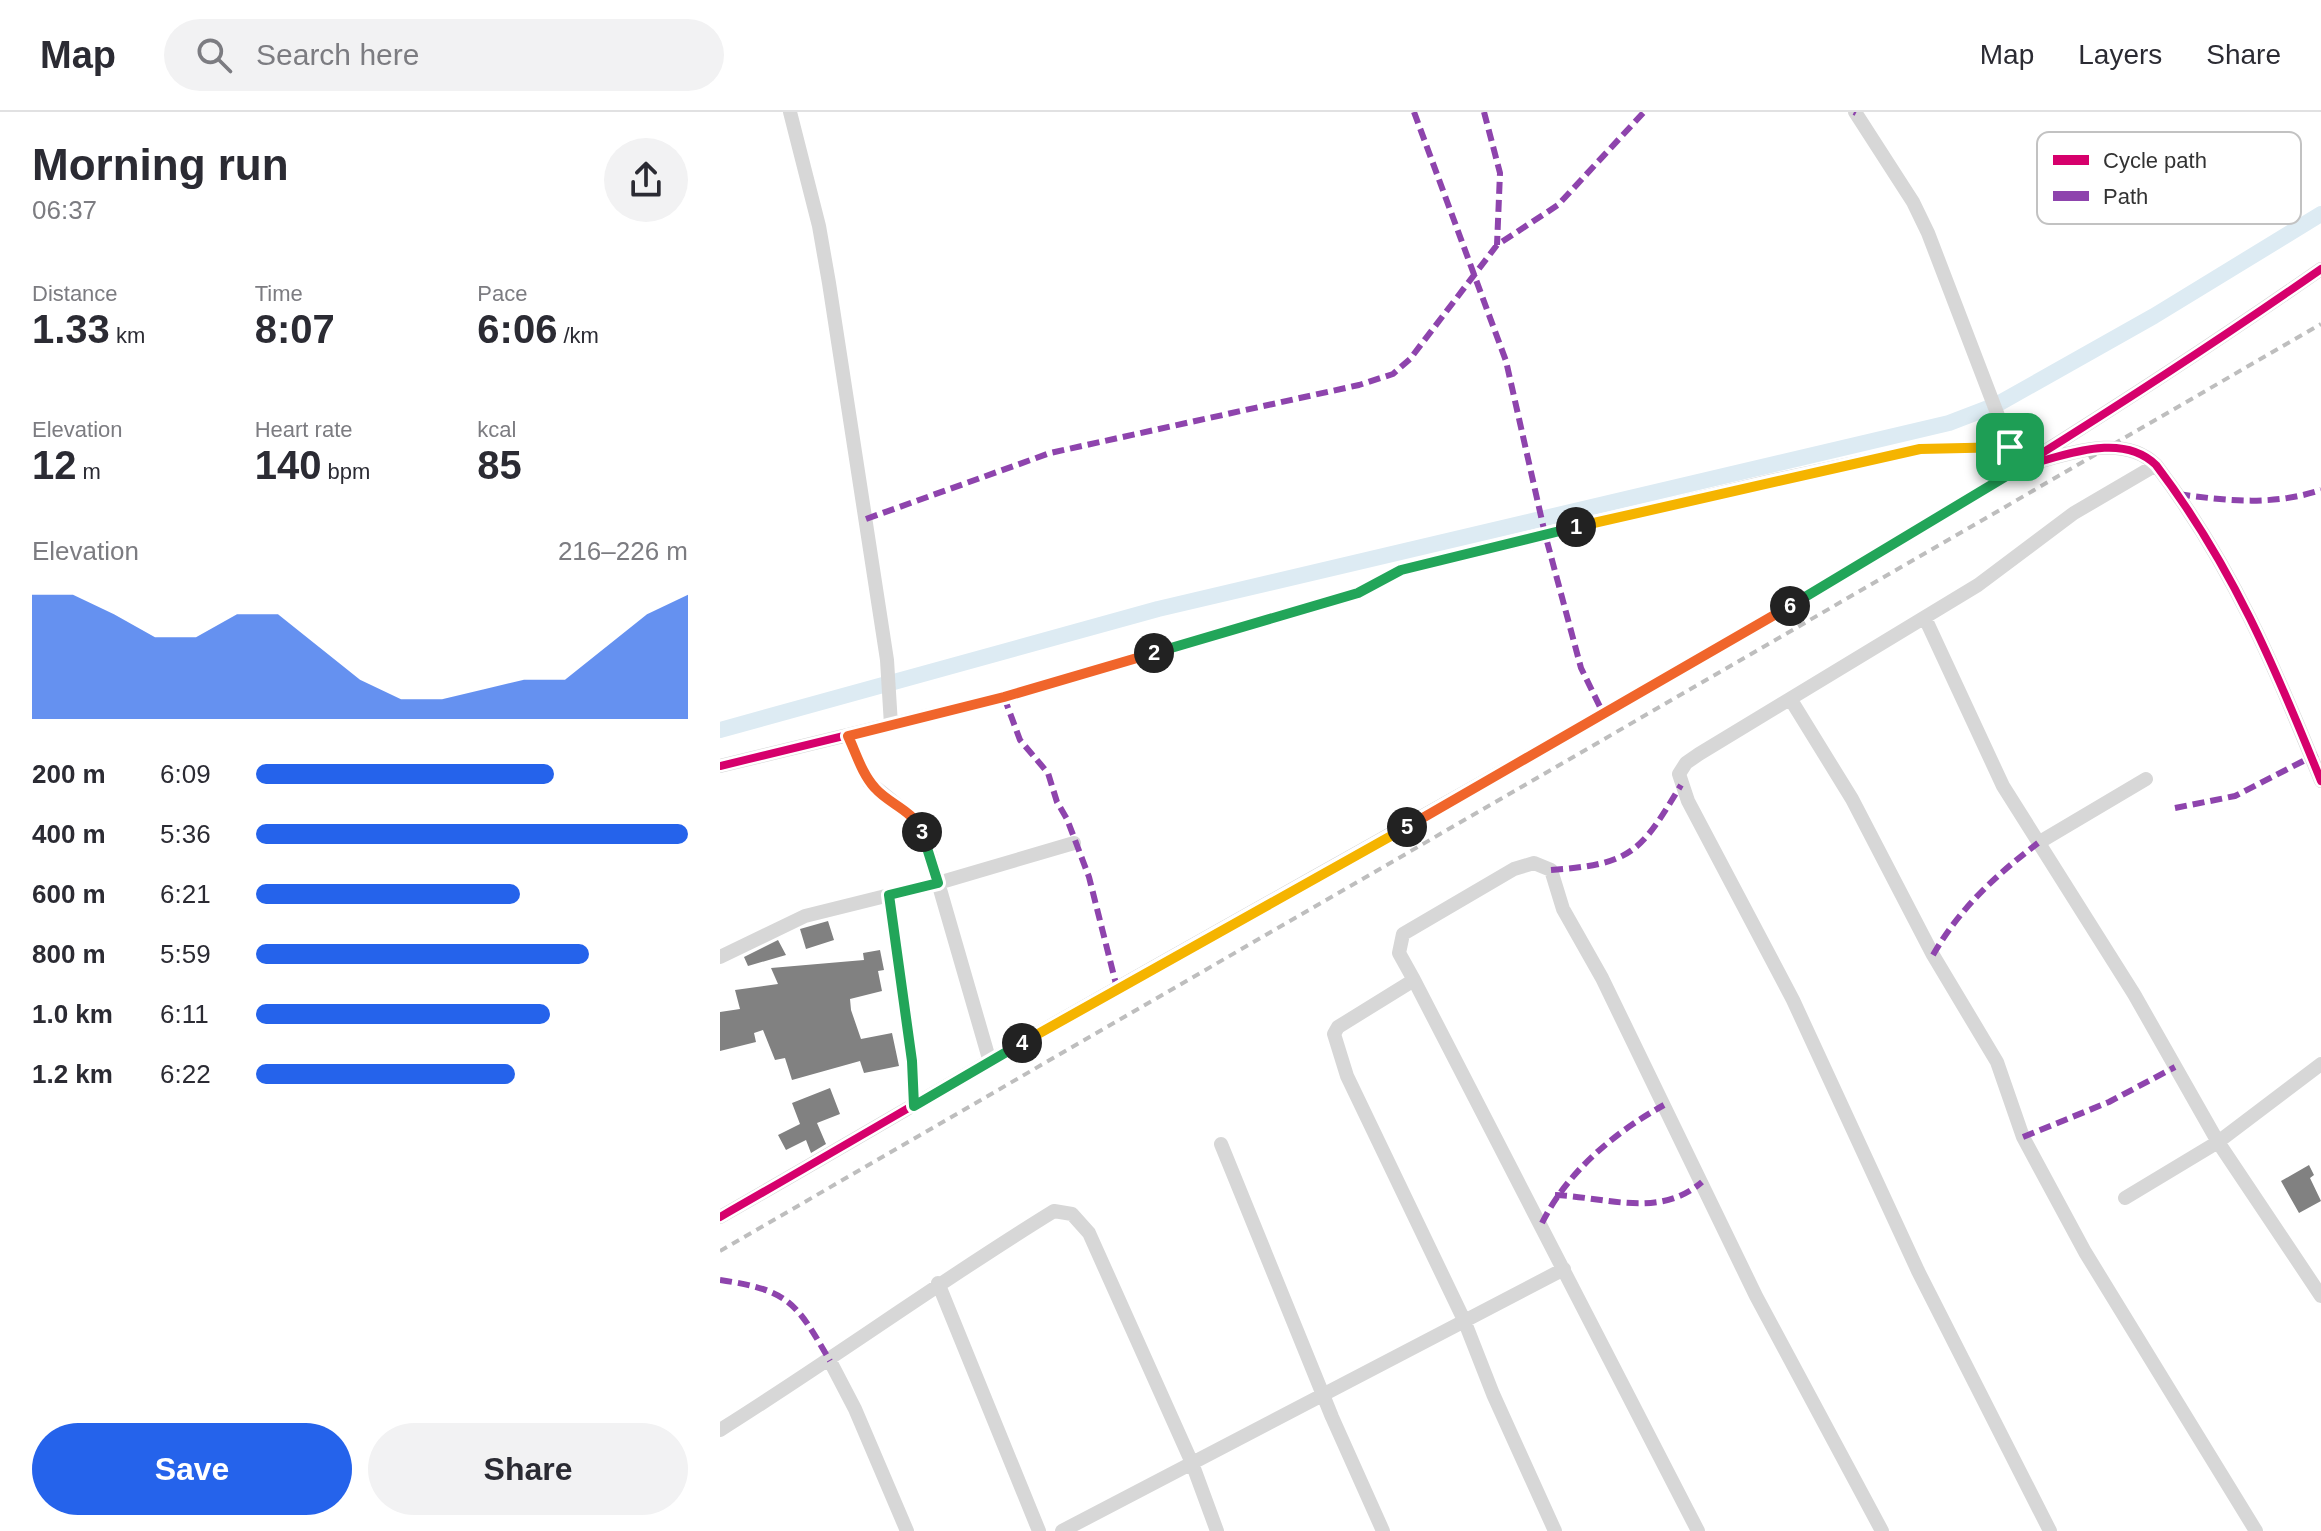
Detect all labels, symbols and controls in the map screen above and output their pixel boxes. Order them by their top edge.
search box [164,19,724,91]
icon: search [192,33,236,77]
text: Map [40,34,116,76]
text: Search here [256,38,419,71]
text: Map [1980,39,2034,70]
text: Layers [2078,39,2162,70]
text: Share [2206,39,2281,70]
legend [2037,132,2301,224]
button: share [604,138,688,222]
text: Morning run [32,140,289,189]
text: Cycle path [2103,148,2207,173]
text: Path [2103,184,2148,209]
text: 06:37 [32,195,97,225]
text: Distance [32,281,118,306]
text: Time [255,281,303,306]
text: Pace [477,281,527,306]
text: 1.33 [32,307,110,351]
text: 8:07 [255,307,335,351]
text: 6:06 [477,307,557,351]
text: km [110,323,145,348]
text: /km [557,323,599,348]
pin [1976,413,2044,481]
text: Elevation [32,417,123,442]
text: Heart rate [255,417,352,442]
text: kcal [477,417,516,442]
icon: arrive [1988,425,2032,469]
text: 12 [32,443,77,487]
text: 140 [255,443,321,487]
text: 85 [477,443,522,487]
text: m [77,459,101,484]
text: bpm [321,459,370,484]
pin: 1 [1556,507,1596,547]
text: 1 [1570,514,1582,539]
text: Elevation [32,536,139,566]
text: 216–226 m [558,536,688,566]
pin: 6 [1770,586,1810,626]
text: 6 [1784,593,1796,618]
pin: 2 [1134,633,1174,673]
text: 2 [1148,640,1160,665]
text: 200 m [32,759,106,789]
text: 6:09 [160,759,211,789]
pin: 5 [1387,807,1427,847]
pin: 3 [902,812,942,852]
text: 5 [1401,814,1413,839]
text: 400 m [32,819,106,849]
text: 5:36 [160,819,211,849]
text: 3 [916,819,928,844]
text: 600 m [32,879,106,909]
text: 6:21 [160,879,211,909]
text: 800 m [32,939,106,969]
text: 5:59 [160,939,211,969]
text: 1.0 km [32,999,113,1029]
text: 6:11 [160,999,209,1029]
pin: 4 [1002,1023,1042,1063]
text: 4 [1016,1030,1028,1055]
text: 1.2 km [32,1059,113,1089]
text: 6:22 [160,1059,211,1089]
button: Save [32,1423,352,1515]
button: Share [368,1423,688,1515]

